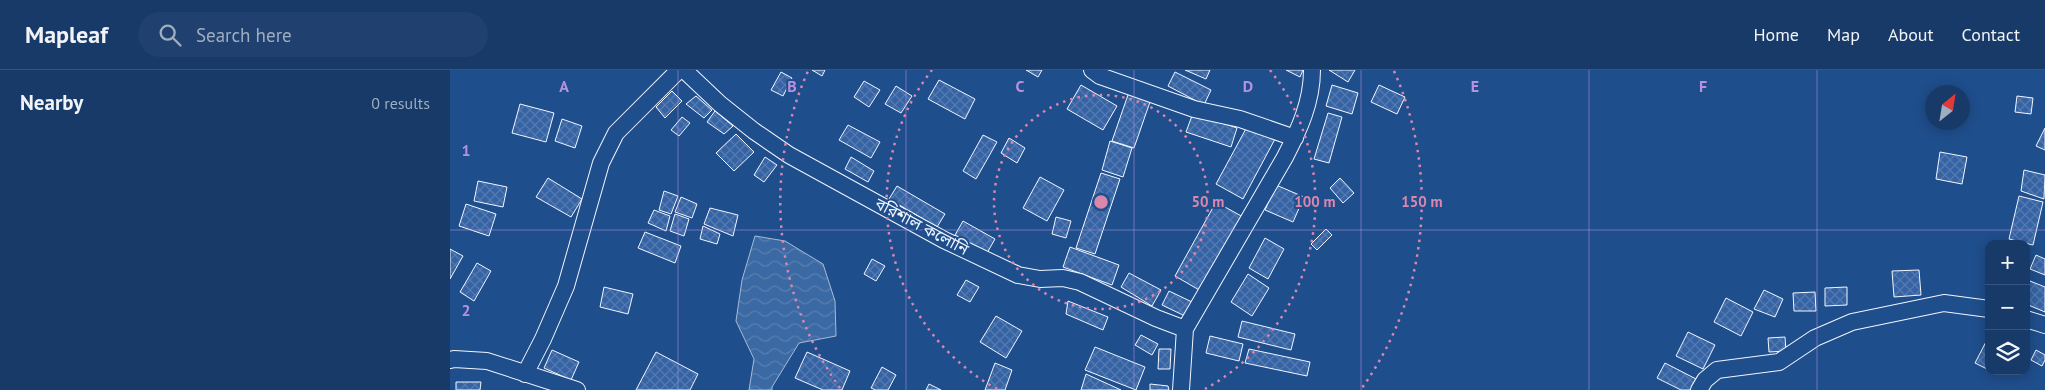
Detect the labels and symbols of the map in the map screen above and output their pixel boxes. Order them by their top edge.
text: A [559,76,569,96]
text: B [787,76,797,96]
text: C [1016,76,1025,96]
text: D [1243,76,1253,96]
text: E [1471,76,1479,96]
text: F [1699,76,1707,96]
north arrow [1925,85,1970,130]
text: 1 [461,140,471,160]
text: 50 m [1192,192,1224,211]
text: 100 m [1294,192,1336,211]
text: 150 m [1401,192,1443,211]
street label: বরিশাল কলোনি [871,193,972,259]
centre of rings [1092,193,1110,211]
text: 2 [461,300,471,320]

